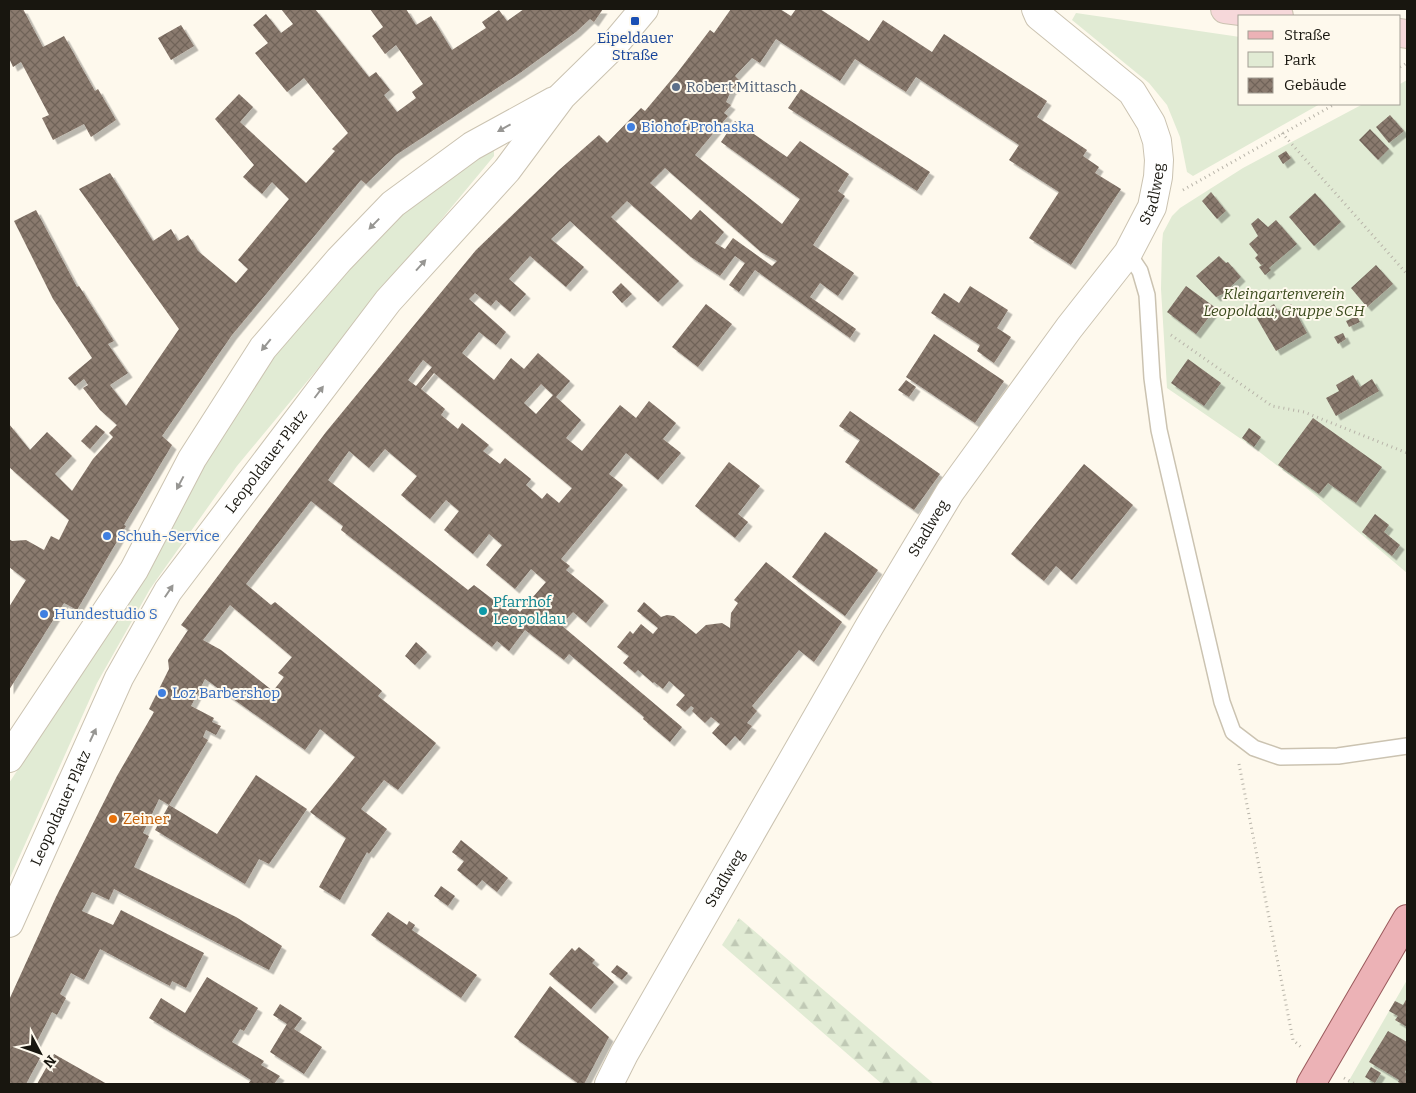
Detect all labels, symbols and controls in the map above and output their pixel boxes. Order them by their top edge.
marker: Eipeldauer Straße [629,15,641,27]
legend [1238,15,1401,105]
text: Straße [1284,26,1330,44]
place label: Eipeldauer Straße [597,29,673,64]
text: Park [1284,51,1316,69]
text: Gebäude [1284,76,1347,94]
place label: Robert Mittasch [686,78,797,96]
marker: Robert Mittasch [670,81,682,93]
place label: Biohof Prohaska [641,118,754,136]
marker: Biohof Prohaska [625,121,637,133]
one-way arrow [497,124,511,132]
street label: Stadlweg [1135,162,1168,228]
one-way arrow [368,218,380,230]
one-way arrow [415,259,427,271]
park label: Kleingartenverein Leopoldau, Gruppe SCH [1203,285,1365,320]
one-way arrow [260,338,271,351]
one-way arrow [314,386,325,399]
street label: Leopoldauer Platz [221,406,311,517]
one-way arrow [176,476,184,490]
street label: Stadlweg [904,496,952,560]
place label: Schuh-Service [117,527,220,545]
marker: Schuh-Service [101,530,113,542]
one-way arrow [164,585,174,598]
place label: Pfarrhof Leopoldau [493,593,566,628]
place label: Hundestudio S [54,605,158,623]
marker: Pfarrhof Leopoldau [477,605,489,617]
marker: Hundestudio S [38,608,50,620]
place label: Loz Barbershop [172,684,280,702]
marker: Loz Barbershop [156,687,168,699]
one-way arrow [90,728,98,742]
street label: Leopoldauer Platz [27,747,94,869]
place label: Zeiner [123,810,169,828]
marker: Zeiner [107,813,119,825]
street label: Stadlweg [701,846,748,910]
north arrow [15,1028,65,1078]
text: N [39,1052,59,1071]

